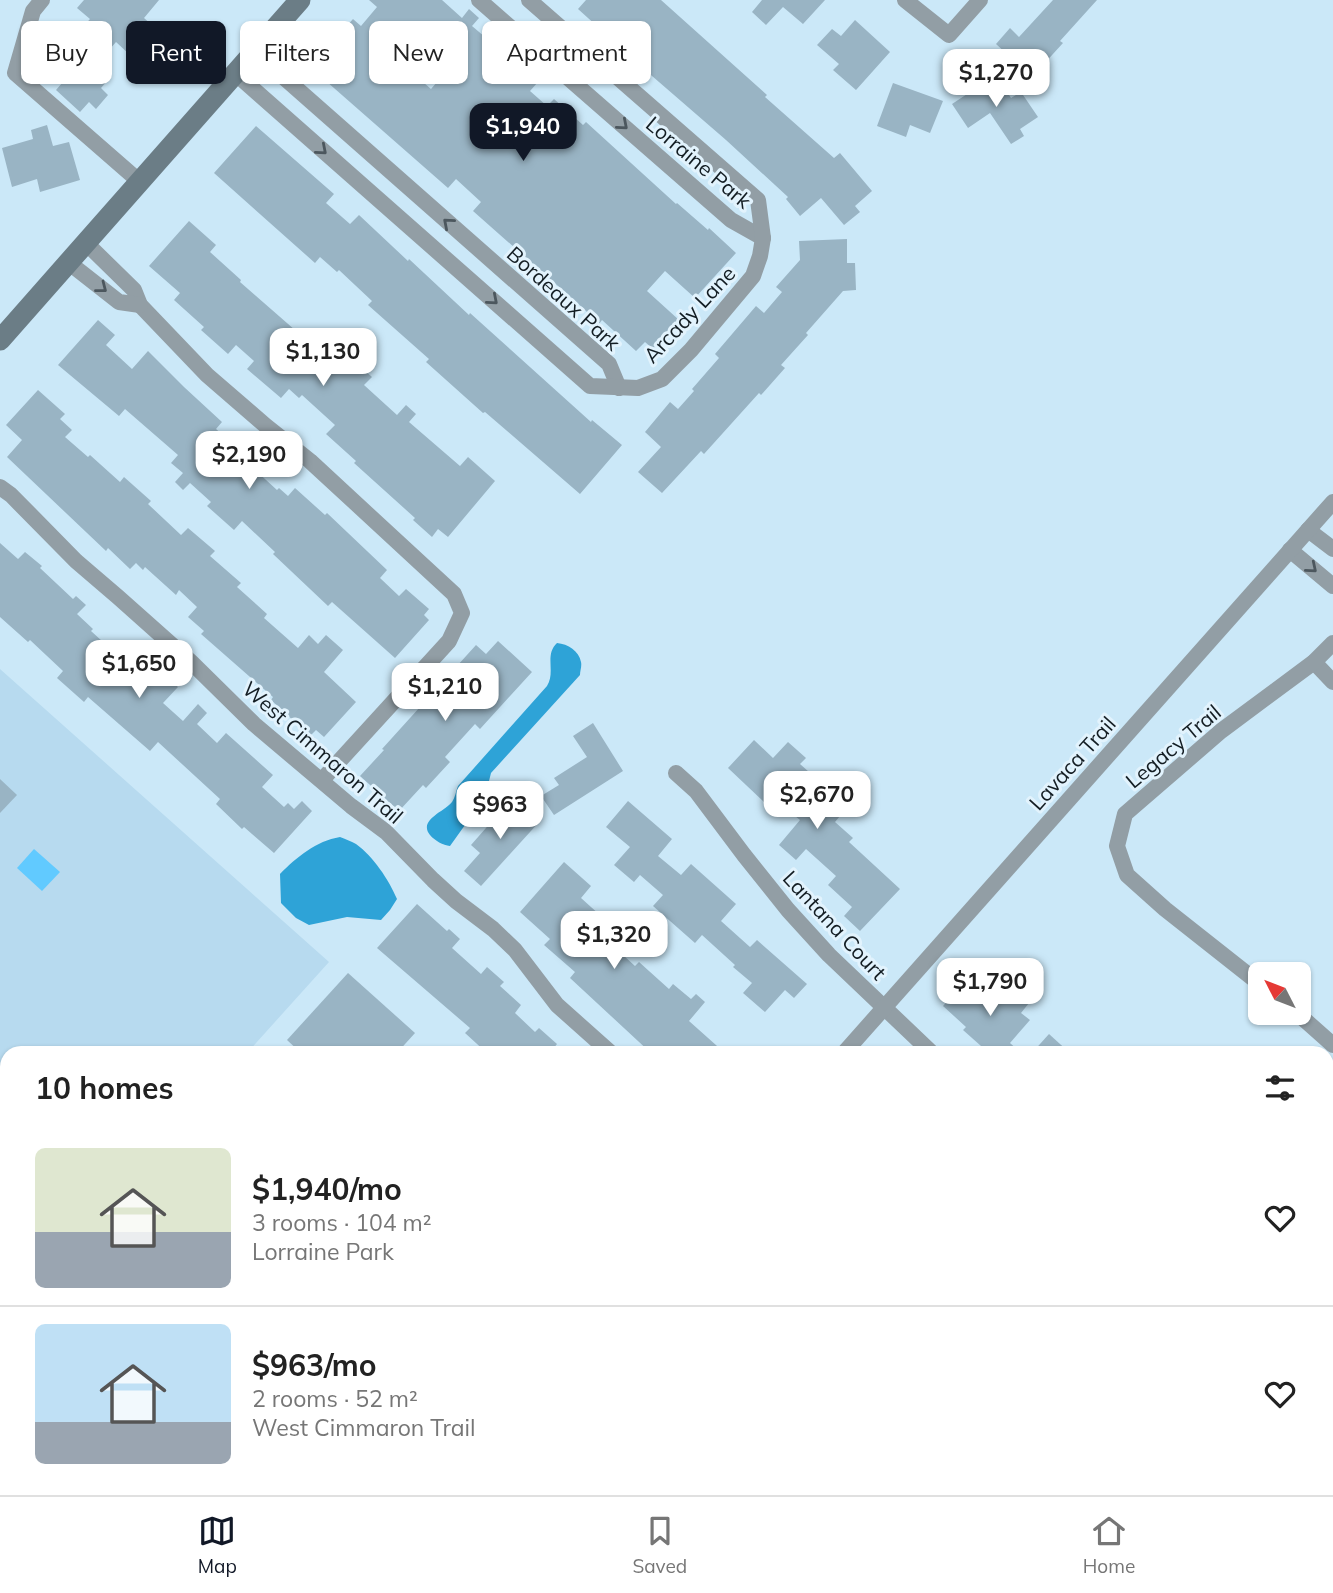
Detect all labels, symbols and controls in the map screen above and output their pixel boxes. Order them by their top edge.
chip: Buy [21,21,112,84]
chip: Rent [126,21,226,84]
chip: Filters [240,21,355,84]
chip: New [369,21,468,84]
chip: Apartment [482,21,651,84]
pin: $1,270 [939,50,1053,109]
text: $1,270 [959,57,1033,86]
pin: $1,940 [466,104,580,163]
street label: Lorraine Park [641,110,757,214]
text: $1,940 [486,111,560,140]
one-way arrow [614,117,627,130]
one-way arrow [314,142,327,154]
one-way arrow [444,219,457,231]
street label: Bordeaux Park [502,240,626,356]
street label: Arcady Lane [638,260,740,368]
one-way arrow [94,280,107,293]
one-way arrow [485,292,498,304]
pin: $1,130 [266,328,380,388]
text: $1,130 [286,336,360,365]
pin: $2,190 [192,432,306,491]
text: $2,190 [212,439,286,468]
one-way arrow [1303,560,1316,572]
pin: $1,650 [82,640,196,700]
text: $1,650 [102,648,176,677]
pin: $1,210 [388,664,502,723]
text: $1,210 [408,671,482,700]
street label: West Cimmaron Trail [237,675,409,829]
street label: Legacy Trail [1120,699,1226,793]
street label: Lavaca Trail [1023,711,1121,815]
pin: $2,670 [760,772,874,831]
text: $2,670 [780,779,854,808]
pin: $963 [459,782,541,841]
text: $963 [472,789,528,818]
street label: Lantana Court [778,865,892,985]
pin: $1,320 [557,912,671,971]
text: $1,320 [577,919,651,948]
pin: $1,790 [933,958,1047,1018]
north arrow [1248,962,1311,1026]
map controls [1248,962,1311,1025]
text: $1,790 [953,966,1027,995]
text: 10 homes [35,1069,174,1107]
icon: filters [1261,1069,1299,1107]
text: $1,940/mo [252,1170,402,1208]
icon: home [91,1176,175,1260]
icon: heart [1261,1199,1299,1237]
text: 3 rooms · 104 m² [252,1208,432,1237]
text: Lorraine Park [252,1237,394,1266]
text: $963/mo [252,1346,376,1384]
icon: home [91,1352,175,1436]
icon: heart [1261,1375,1299,1413]
text: 2 rooms · 52 m² [252,1384,418,1413]
text: West Cimmaron Trail [252,1413,475,1442]
tab: Map [198,1512,237,1578]
tab: Saved [632,1512,687,1578]
tab: Home [1083,1512,1135,1578]

